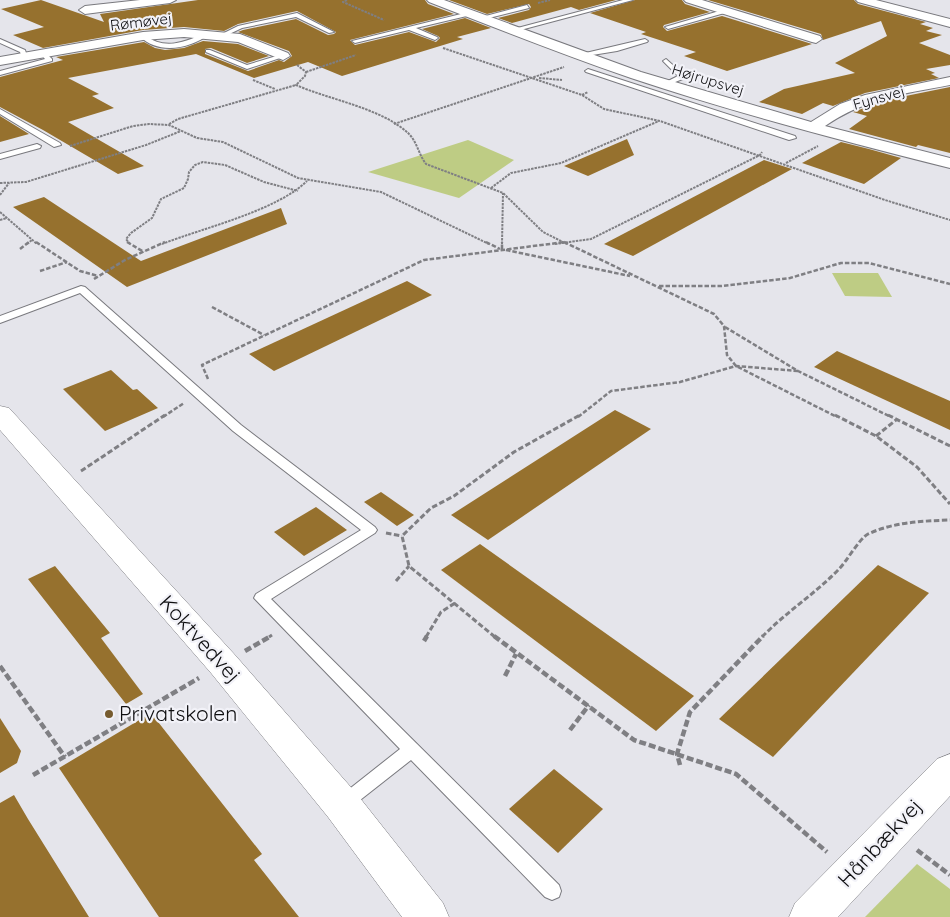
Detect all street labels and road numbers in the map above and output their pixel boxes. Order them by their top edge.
street label: Rømøvej [109,8,173,35]
street label: Højrupsvej [670,60,747,100]
street label: Fynsvej [851,81,907,114]
street label: Koktvedvej [155,589,247,687]
street label: Hånbækvej [832,793,927,892]

